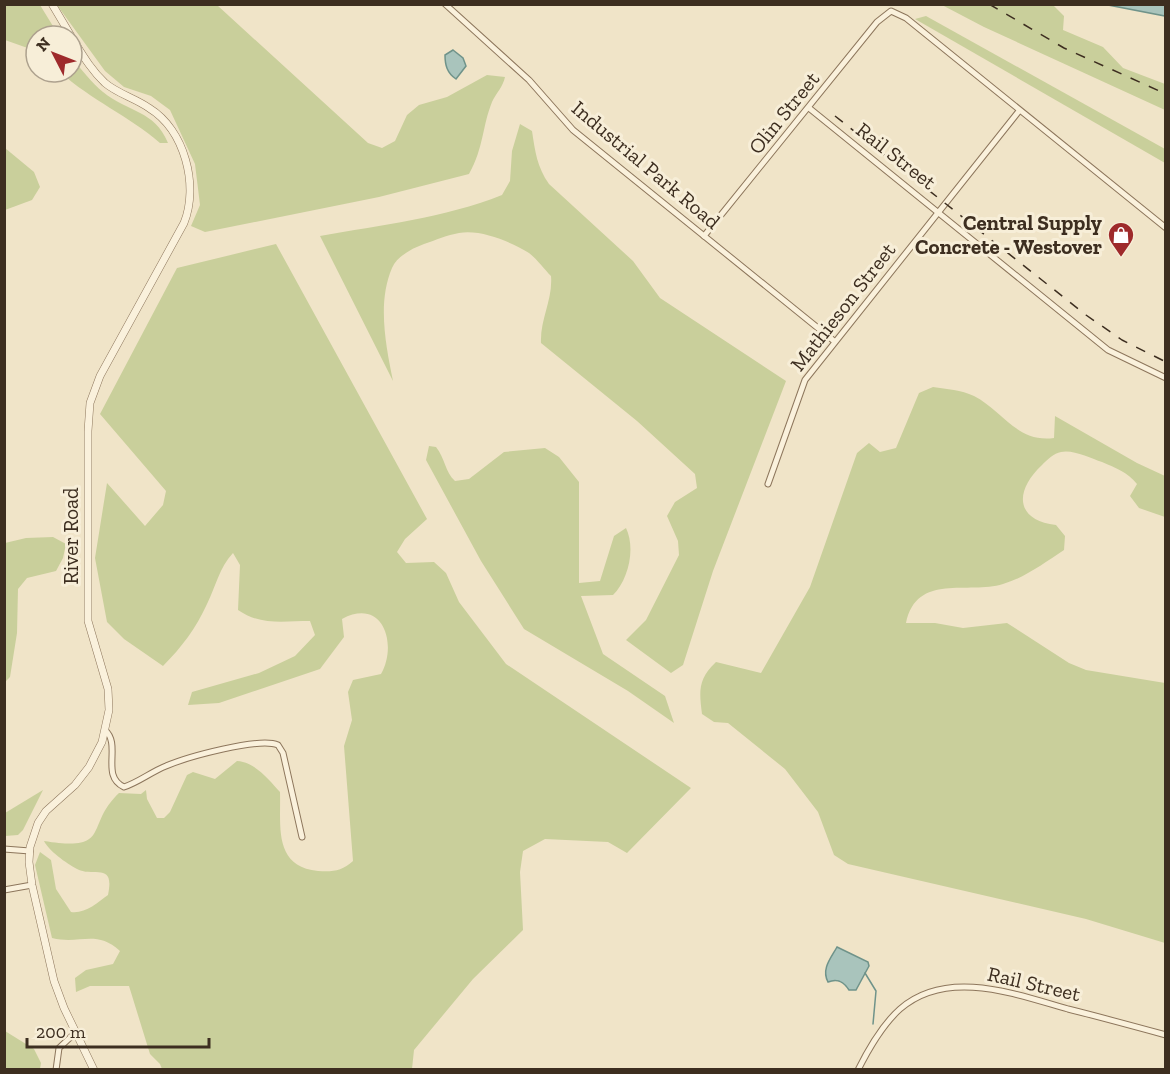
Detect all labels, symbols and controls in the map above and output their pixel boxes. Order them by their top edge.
north arrow [24,24,84,84]
text: N [32,33,54,55]
street label: Olin Street [743,66,824,159]
street label: Industrial Park Road [567,95,726,234]
street label: Rail Street [851,117,941,195]
place label: Central Supply Concrete - Westover [915,210,1102,259]
shop icon: Central Supply Concrete - Westover [1106,220,1136,258]
street label: Mathieson Street [785,237,901,376]
street label: River Road [58,487,83,585]
street label: Rail Street [985,961,1083,1006]
scale bar [27,1011,208,1049]
text: 200 m [36,1021,86,1043]

